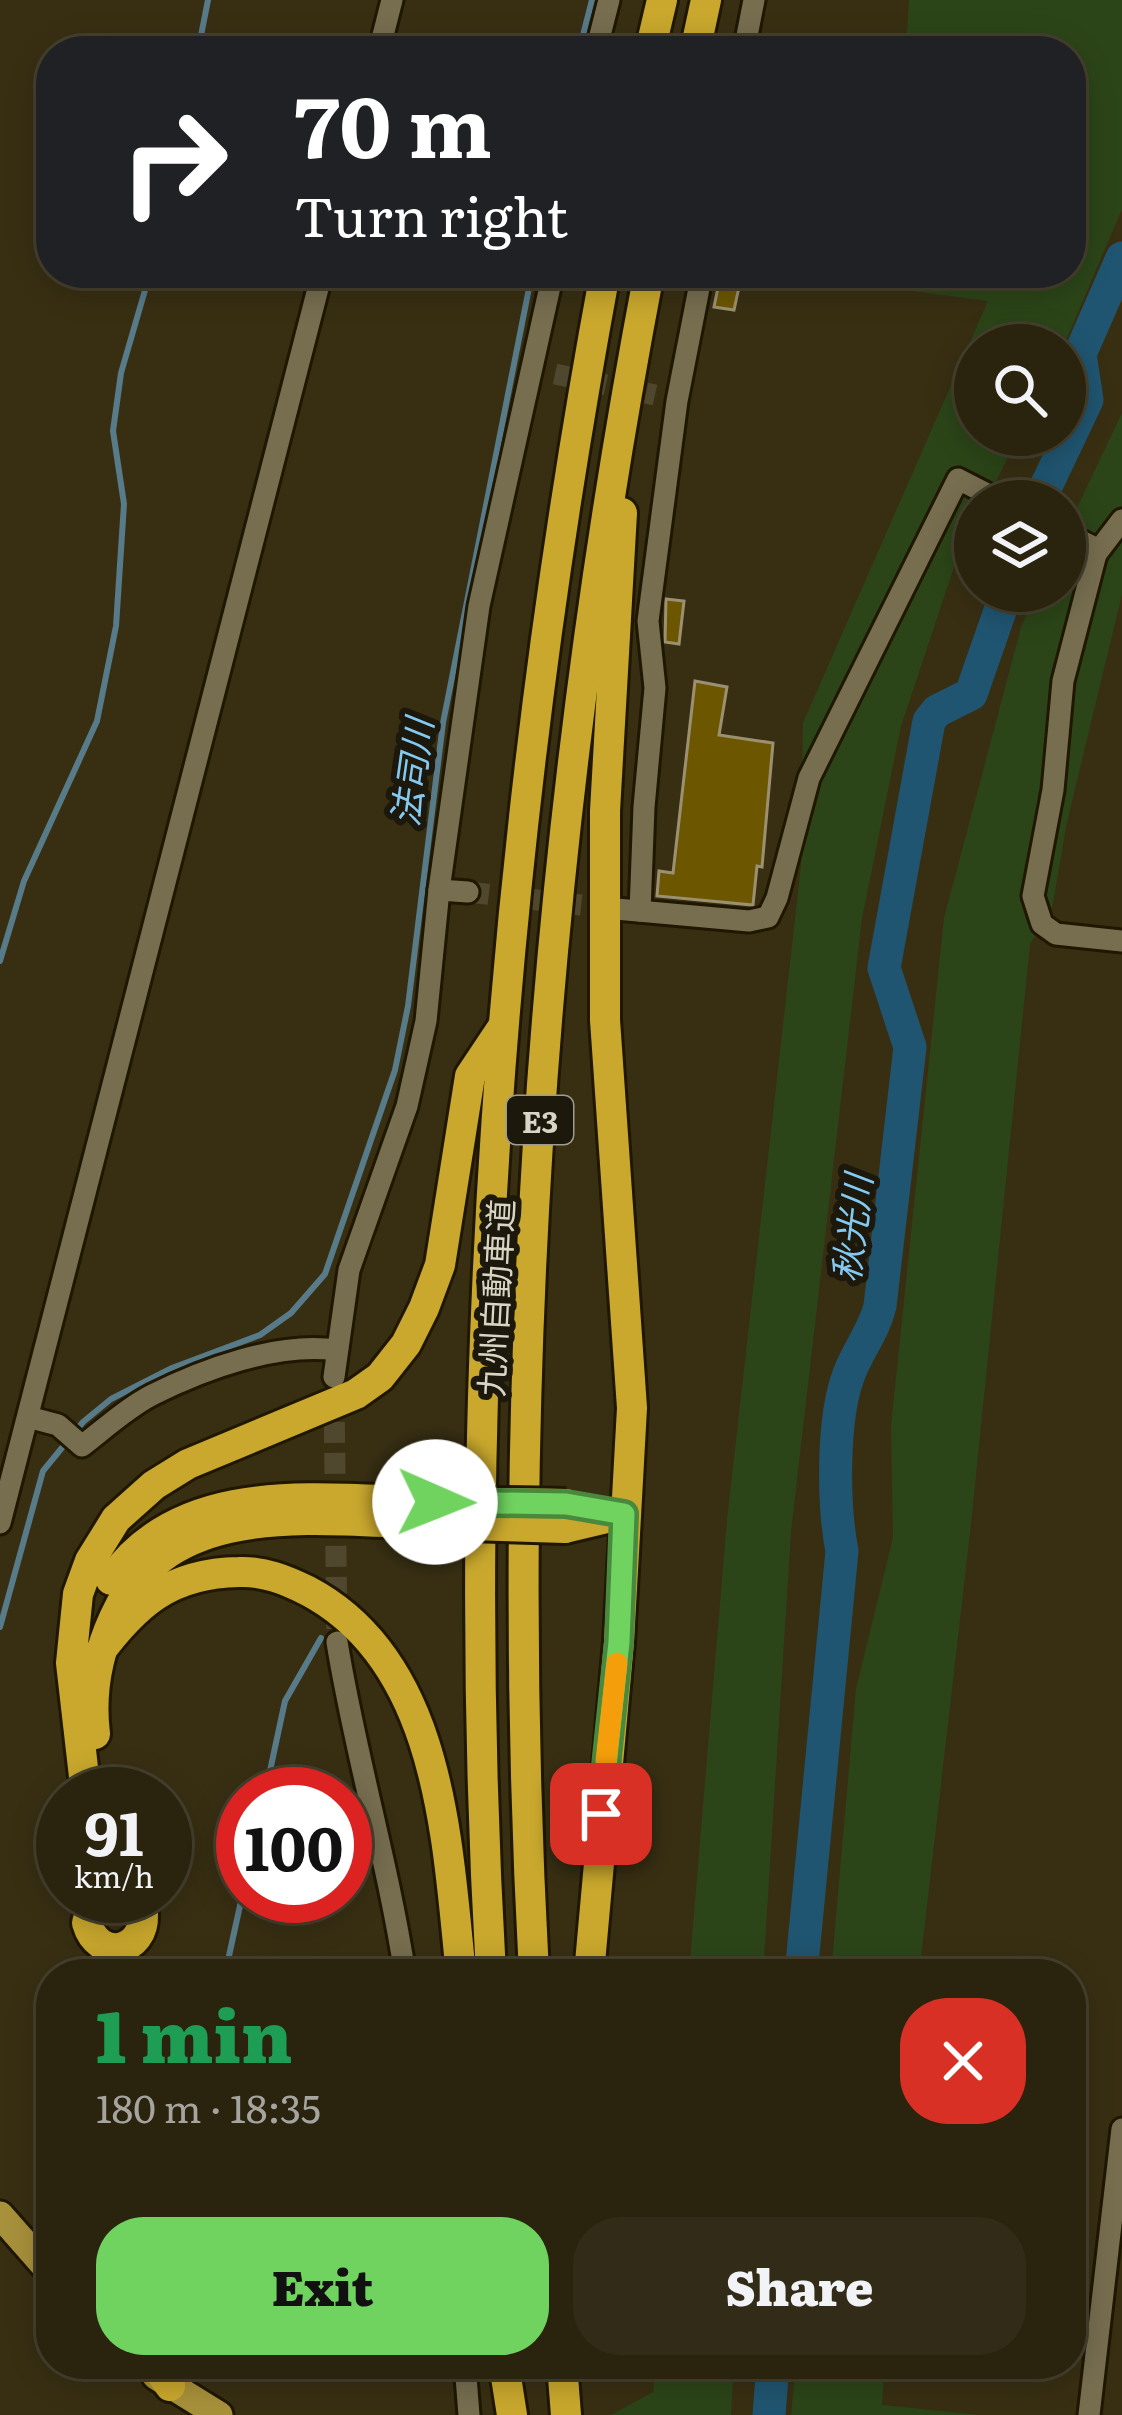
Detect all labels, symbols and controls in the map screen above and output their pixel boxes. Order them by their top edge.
text: 70 m [294,59,492,184]
icon: right [96,84,252,240]
text: Turn right [294,173,568,254]
map controls [954,324,1086,612]
button: search [954,324,1086,456]
button: layers [954,480,1086,612]
water label: 法司川 [376,711,444,829]
road number: E3 [507,1096,573,1144]
water label: 秋光川 [817,1167,883,1285]
street label: 九州自動車道 [464,1198,524,1398]
position arrow [372,1439,498,1565]
pin [550,1763,652,1865]
speed limit sign: 100 [216,1767,372,1923]
icon: arrive [568,1781,634,1847]
text: 91 [84,1785,144,1874]
text: km/h [74,1853,154,1897]
text: 1 min [96,1978,292,2085]
button: close [900,1998,1026,2124]
text: 180 m · 18:35 [96,2077,321,2135]
button: Exit [96,2217,549,2355]
button: Share [573,2217,1026,2355]

